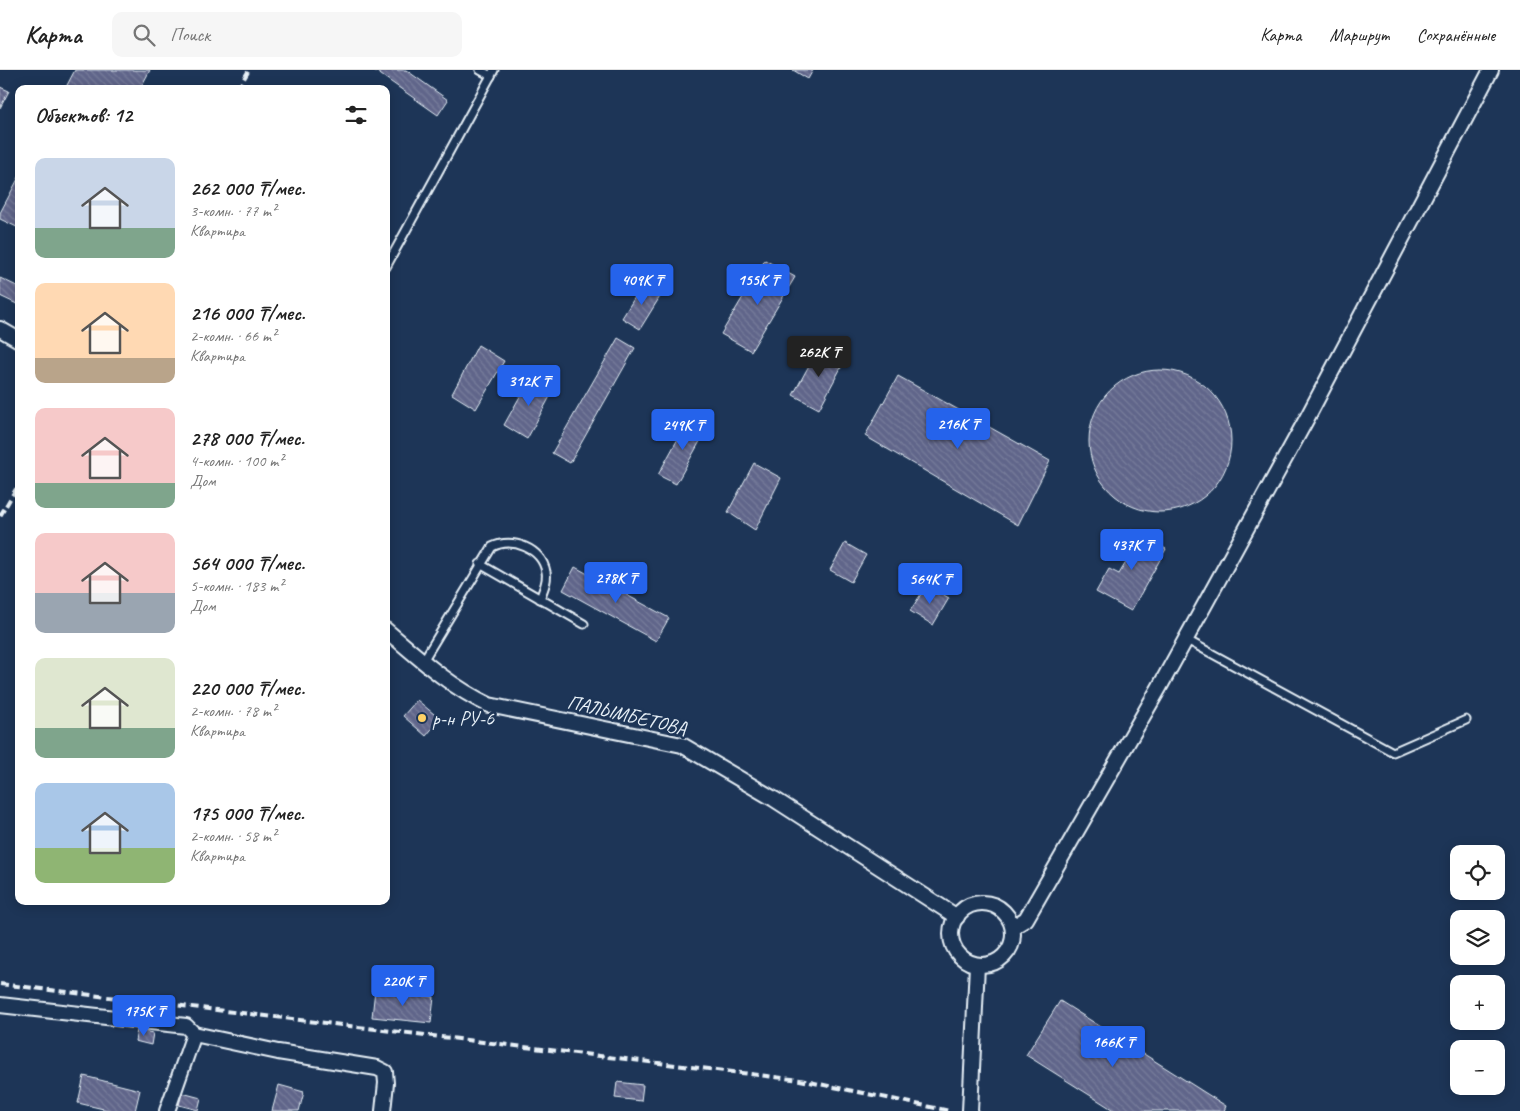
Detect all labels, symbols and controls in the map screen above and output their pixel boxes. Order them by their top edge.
search box [112,12,462,57]
text: Карта [25,20,82,50]
icon: search [130,21,158,49]
text: Поиск [170,23,210,47]
text: Карта [1260,24,1301,46]
text: Маршрут [1329,24,1389,46]
text: Сохранённые [1417,24,1495,46]
icon: filters [342,101,370,129]
text: Объектов: 12 [35,102,132,128]
text: 262 000 ₸/мес. [190,175,305,201]
icon: home [75,178,135,238]
text: 3-комн. · 77 m² [190,201,276,221]
text: Квартира [190,221,245,241]
pin: 409K ₸ [601,264,683,306]
pin: 155K ₸ [717,264,799,306]
text: 409K ₸ [621,270,663,290]
text: 155K ₸ [738,270,778,290]
text: 216 000 ₸/мес. [190,300,305,326]
icon: home [75,303,135,363]
text: 2-комн. · 66 m² [190,326,276,346]
pin: 262K ₸ [778,336,860,378]
text: 262K ₸ [798,342,840,362]
text: Квартира [190,346,245,366]
pin: 312K ₸ [488,364,570,407]
text: 312K ₸ [508,371,550,391]
pin: 249K ₸ [642,408,724,451]
pin: 216K ₸ [917,408,999,450]
text: 216K ₸ [937,414,979,434]
text: 249K ₸ [662,415,704,435]
text: 278 000 ₸/мес. [190,425,305,451]
icon: home [75,428,135,488]
text: 4-комн. · 100 m² [190,451,283,471]
text: Дом [190,471,216,491]
pin: 437K ₸ [1091,528,1173,571]
text: 437K ₸ [1111,535,1153,555]
text: 564 000 ₸/мес. [190,550,305,576]
icon: home [75,553,135,613]
pin: 278K ₸ [575,562,657,604]
pin: 564K ₸ [889,562,971,605]
text: 278K ₸ [595,568,637,588]
text: 564K ₸ [909,569,951,589]
text: 5-комн. · 183 m² [190,576,283,596]
text: Дом [190,596,216,616]
text: 220 000 ₸/мес. [190,675,305,701]
icon: home [75,678,135,738]
street label: ПАЛЫМБЕТОВА [565,689,690,741]
text: 2-комн. · 78 m² [190,701,276,721]
place label: р-н РУ-6 [432,706,495,731]
marker: р-н РУ-6 [416,712,428,724]
text: Квартира [190,721,245,741]
text: 175 000 ₸/мес. [190,800,304,826]
icon: home [75,803,135,863]
text: 2-комн. · 58 m² [190,826,276,846]
map controls [1450,845,1505,1095]
button: locate [1450,845,1505,900]
text: Квартира [190,846,245,866]
button: layers [1450,910,1505,965]
pin: 220K ₸ [362,964,444,1007]
text: 220K ₸ [382,971,424,991]
button: + [1450,975,1505,1030]
pin: 175K ₸ [103,994,185,1037]
text: 175K ₸ [123,1001,165,1021]
pin: 166K ₸ [1072,1026,1154,1068]
text: 166K ₸ [1092,1032,1134,1052]
button: − [1450,1040,1505,1095]

